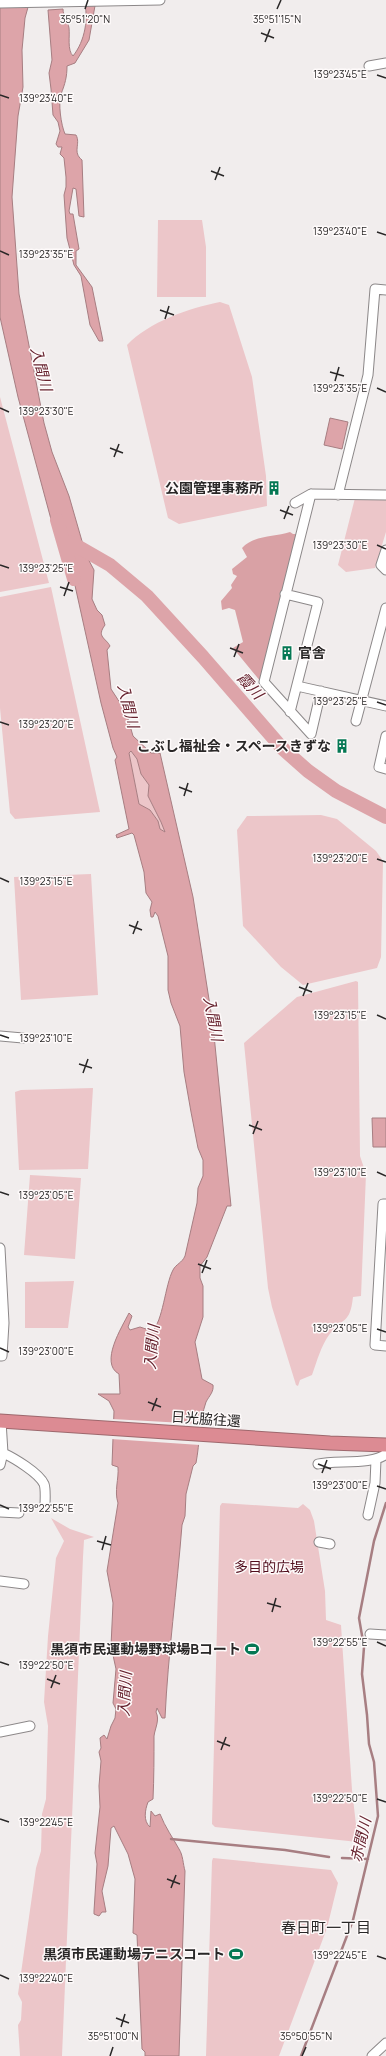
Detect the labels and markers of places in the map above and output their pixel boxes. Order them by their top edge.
place label: 公園管理事務所 [165,478,263,497]
building icon: 公園管理事務所 [266,480,282,496]
place label: 官舎 [298,643,326,662]
building icon: 官舎 [279,645,295,661]
place label: こぶし福祉会・スペースきずな [137,736,331,755]
building icon: こぶし福祉会・スペースきずな [334,738,350,754]
place label: 黒須市民運動場野球場Bコート [50,1639,241,1658]
sports icon: 黒須市民運動場野球場Bコート [244,1641,260,1657]
place label: 黒須市民運動場テニスコート [43,1944,225,1963]
sports icon: 黒須市民運動場テニスコート [228,1946,244,1962]

